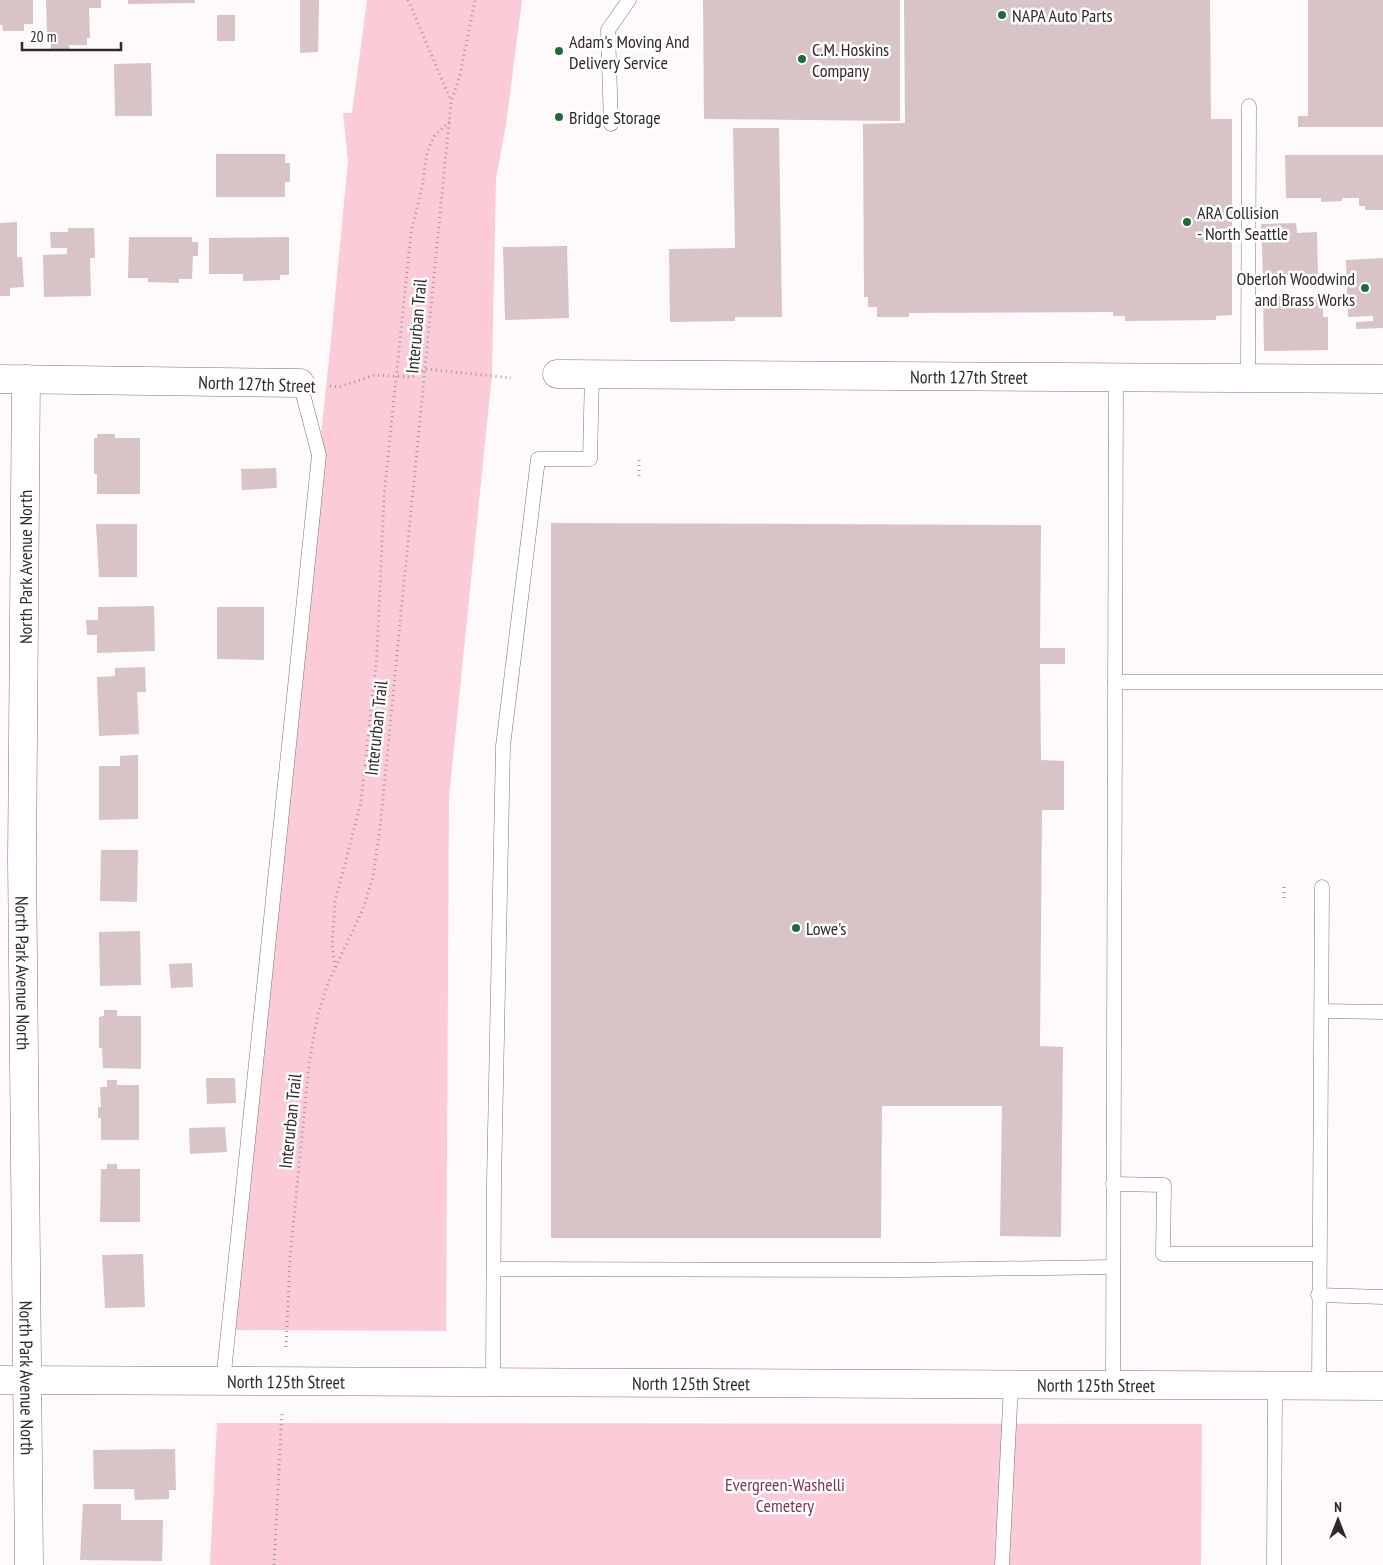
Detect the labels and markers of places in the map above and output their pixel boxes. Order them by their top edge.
place label: NAPA Auto Parts [1012,4,1113,27]
marker: NAPA Auto Parts [996,9,1008,21]
place label: Adam's Moving And Delivery Service [569,30,690,74]
place label: C.M. Hoskins Company [812,38,889,82]
marker: Adam's Moving And Delivery Service [553,45,565,57]
marker: C.M. Hoskins Company [796,53,808,65]
place label: Bridge Storage [569,106,661,129]
marker: Bridge Storage [553,111,565,123]
place label: ARA Collision - North Seattle [1197,201,1288,245]
marker: ARA Collision - North Seattle [1181,216,1193,228]
place label: Oberloh Woodwind and Brass Works [1237,267,1355,311]
marker: Oberloh Woodwind and Brass Works [1359,282,1371,294]
place label: Lowe's [806,917,846,940]
marker: Lowe's [790,922,802,934]

